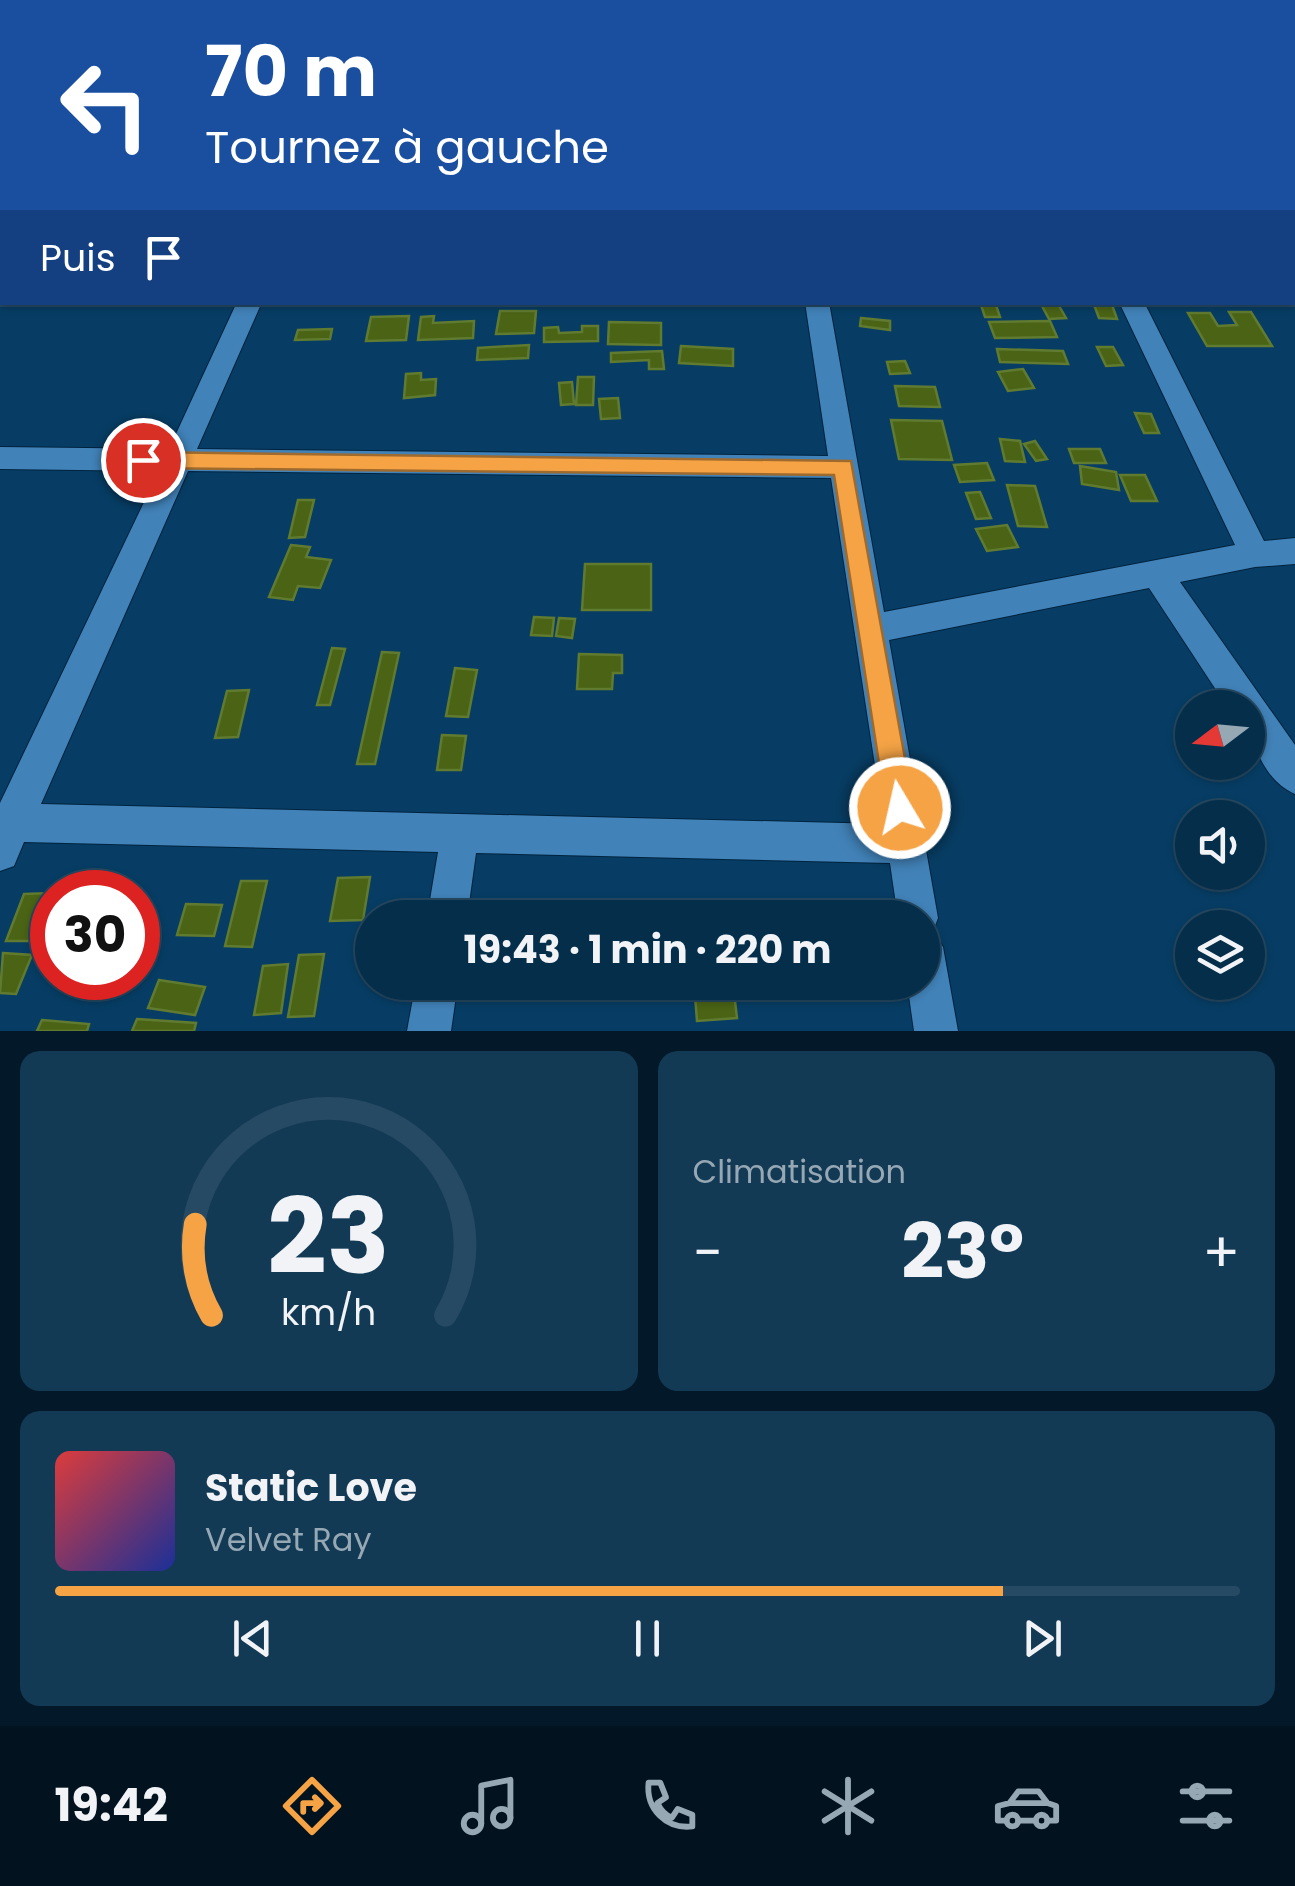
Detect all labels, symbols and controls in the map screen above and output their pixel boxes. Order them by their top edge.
text: 70 m [205,22,377,121]
icon: left [40,40,170,170]
text: Tournez à gauche [205,116,609,179]
icon: arrive [136,230,191,285]
text: Puis [40,231,116,284]
pin [101,418,186,503]
icon: arrive [116,433,171,488]
north arrow [1175,690,1265,780]
map controls [1175,690,1265,1000]
position arrow [848,756,952,860]
button: sound [1175,800,1265,890]
speed limit sign: 30 [30,870,160,1000]
button: layers [1175,910,1265,1000]
text: 19:43 · 1 min · 220 m [464,923,832,976]
text: Climatisation [693,1149,906,1194]
text: 23 [268,1164,390,1309]
text: 23° [901,1199,1024,1304]
text: − [693,1214,723,1291]
text: + [1202,1214,1240,1291]
text: km/h [281,1287,376,1338]
text: Static Love [205,1461,417,1514]
text: Velvet Ray [205,1517,371,1562]
icon: previous [225,1611,280,1666]
icon: pause [620,1611,675,1666]
icon: next [1015,1611,1070,1666]
icon: directions [277,1771,347,1841]
icon: music [455,1771,525,1841]
icon: phone [634,1771,704,1841]
icon: climate [813,1771,883,1841]
icon: car [992,1771,1062,1841]
icon: filters [1171,1771,1241,1841]
text: 19:42 [54,1774,168,1837]

